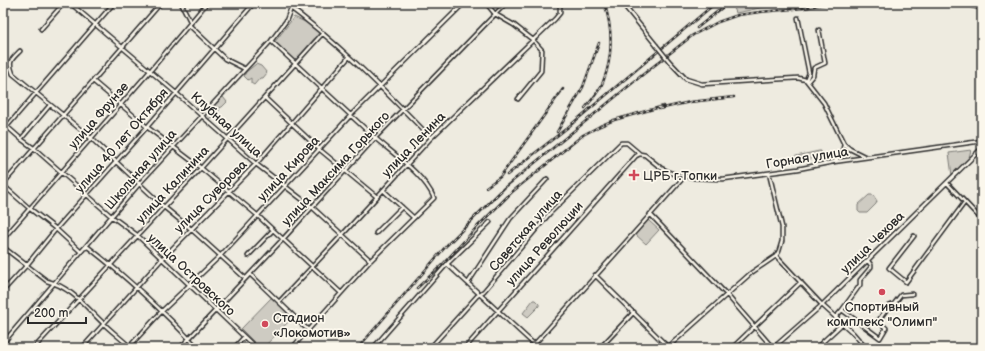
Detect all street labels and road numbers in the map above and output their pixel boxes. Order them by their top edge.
street label: улица Фрунзе [65,79,132,153]
street label: улица 40 лет Октября [72,85,172,196]
street label: Клубная улица [187,88,266,161]
street label: улица Максима Горького [278,108,393,229]
street label: улица Ленина [379,108,449,181]
street label: Школьная улица [101,126,180,213]
street label: улица Кирова [254,132,323,205]
street label: улица Калинина [133,142,213,227]
street label: Горная улица [765,144,850,172]
street label: улица Суворова [171,157,251,236]
street label: Советская улица [486,186,566,275]
street label: улица Революции [503,198,587,289]
street label: улица Чехова [838,208,908,277]
street label: улица Островского [144,230,238,319]

